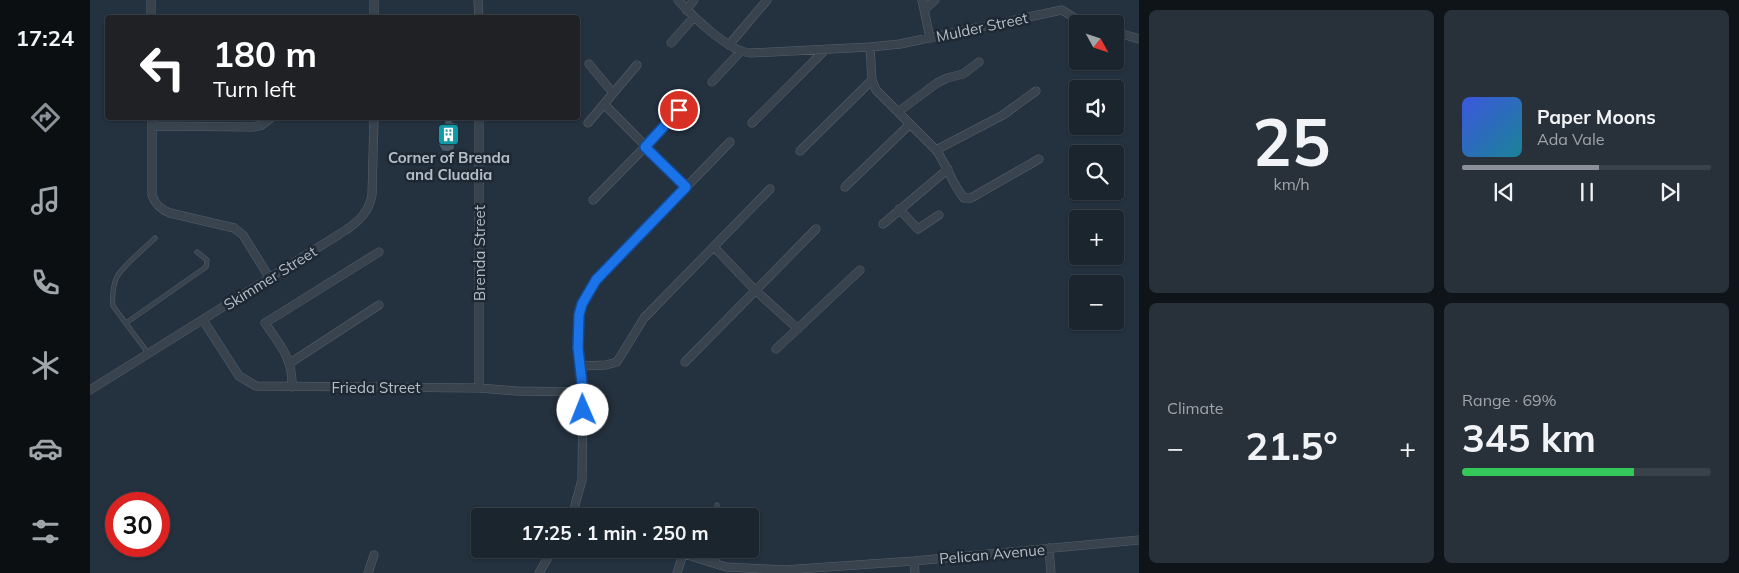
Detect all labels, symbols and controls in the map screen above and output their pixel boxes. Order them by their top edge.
street label: Mulder Street [934,8,1030,46]
north arrow [1069,15,1124,70]
map controls [1069,15,1124,330]
text: 17:24 [16,24,74,52]
text: 180 m [213,32,317,76]
icon: left [130,35,195,100]
text: Turn left [213,75,296,103]
button: sound [1069,80,1124,135]
pin [658,89,700,131]
icon: arrive [665,96,693,124]
icon: directions [28,100,63,135]
text: 25 [1252,101,1331,182]
text: Paper Moons [1537,105,1656,129]
building icon: Corner of Brenda and Cluadia [437,122,461,146]
text: Ada Vale [1537,129,1604,149]
button: search [1069,145,1124,200]
place label: Corner of Brenda and Cluadia [388,148,510,184]
text: km/h [1273,174,1310,194]
icon: previous [1490,178,1518,206]
icon: pause [1573,178,1601,206]
icon: next [1656,178,1684,206]
icon: music [28,183,63,218]
street label: Brenda Street [470,205,489,301]
button: + [1069,210,1124,265]
street label: Skimmer Street [220,242,320,314]
icon: phone [28,265,63,300]
button: − [1069,275,1124,330]
icon: climate [28,348,63,383]
street label: Frieda Street [332,378,420,397]
position arrow [556,383,608,435]
text: Range · 69% [1462,390,1557,410]
text: Climate [1167,398,1223,418]
text: 345 km [1462,414,1596,462]
text: 21.5° [1245,422,1338,470]
text: − [1167,430,1184,465]
text: + [1399,430,1416,465]
icon: car [28,431,63,466]
speed limit sign: 30 [105,492,170,557]
icon: filters [28,514,63,549]
text: 17:25 · 1 min · 250 m [521,521,709,545]
street label: Pelican Avenue [938,540,1046,568]

